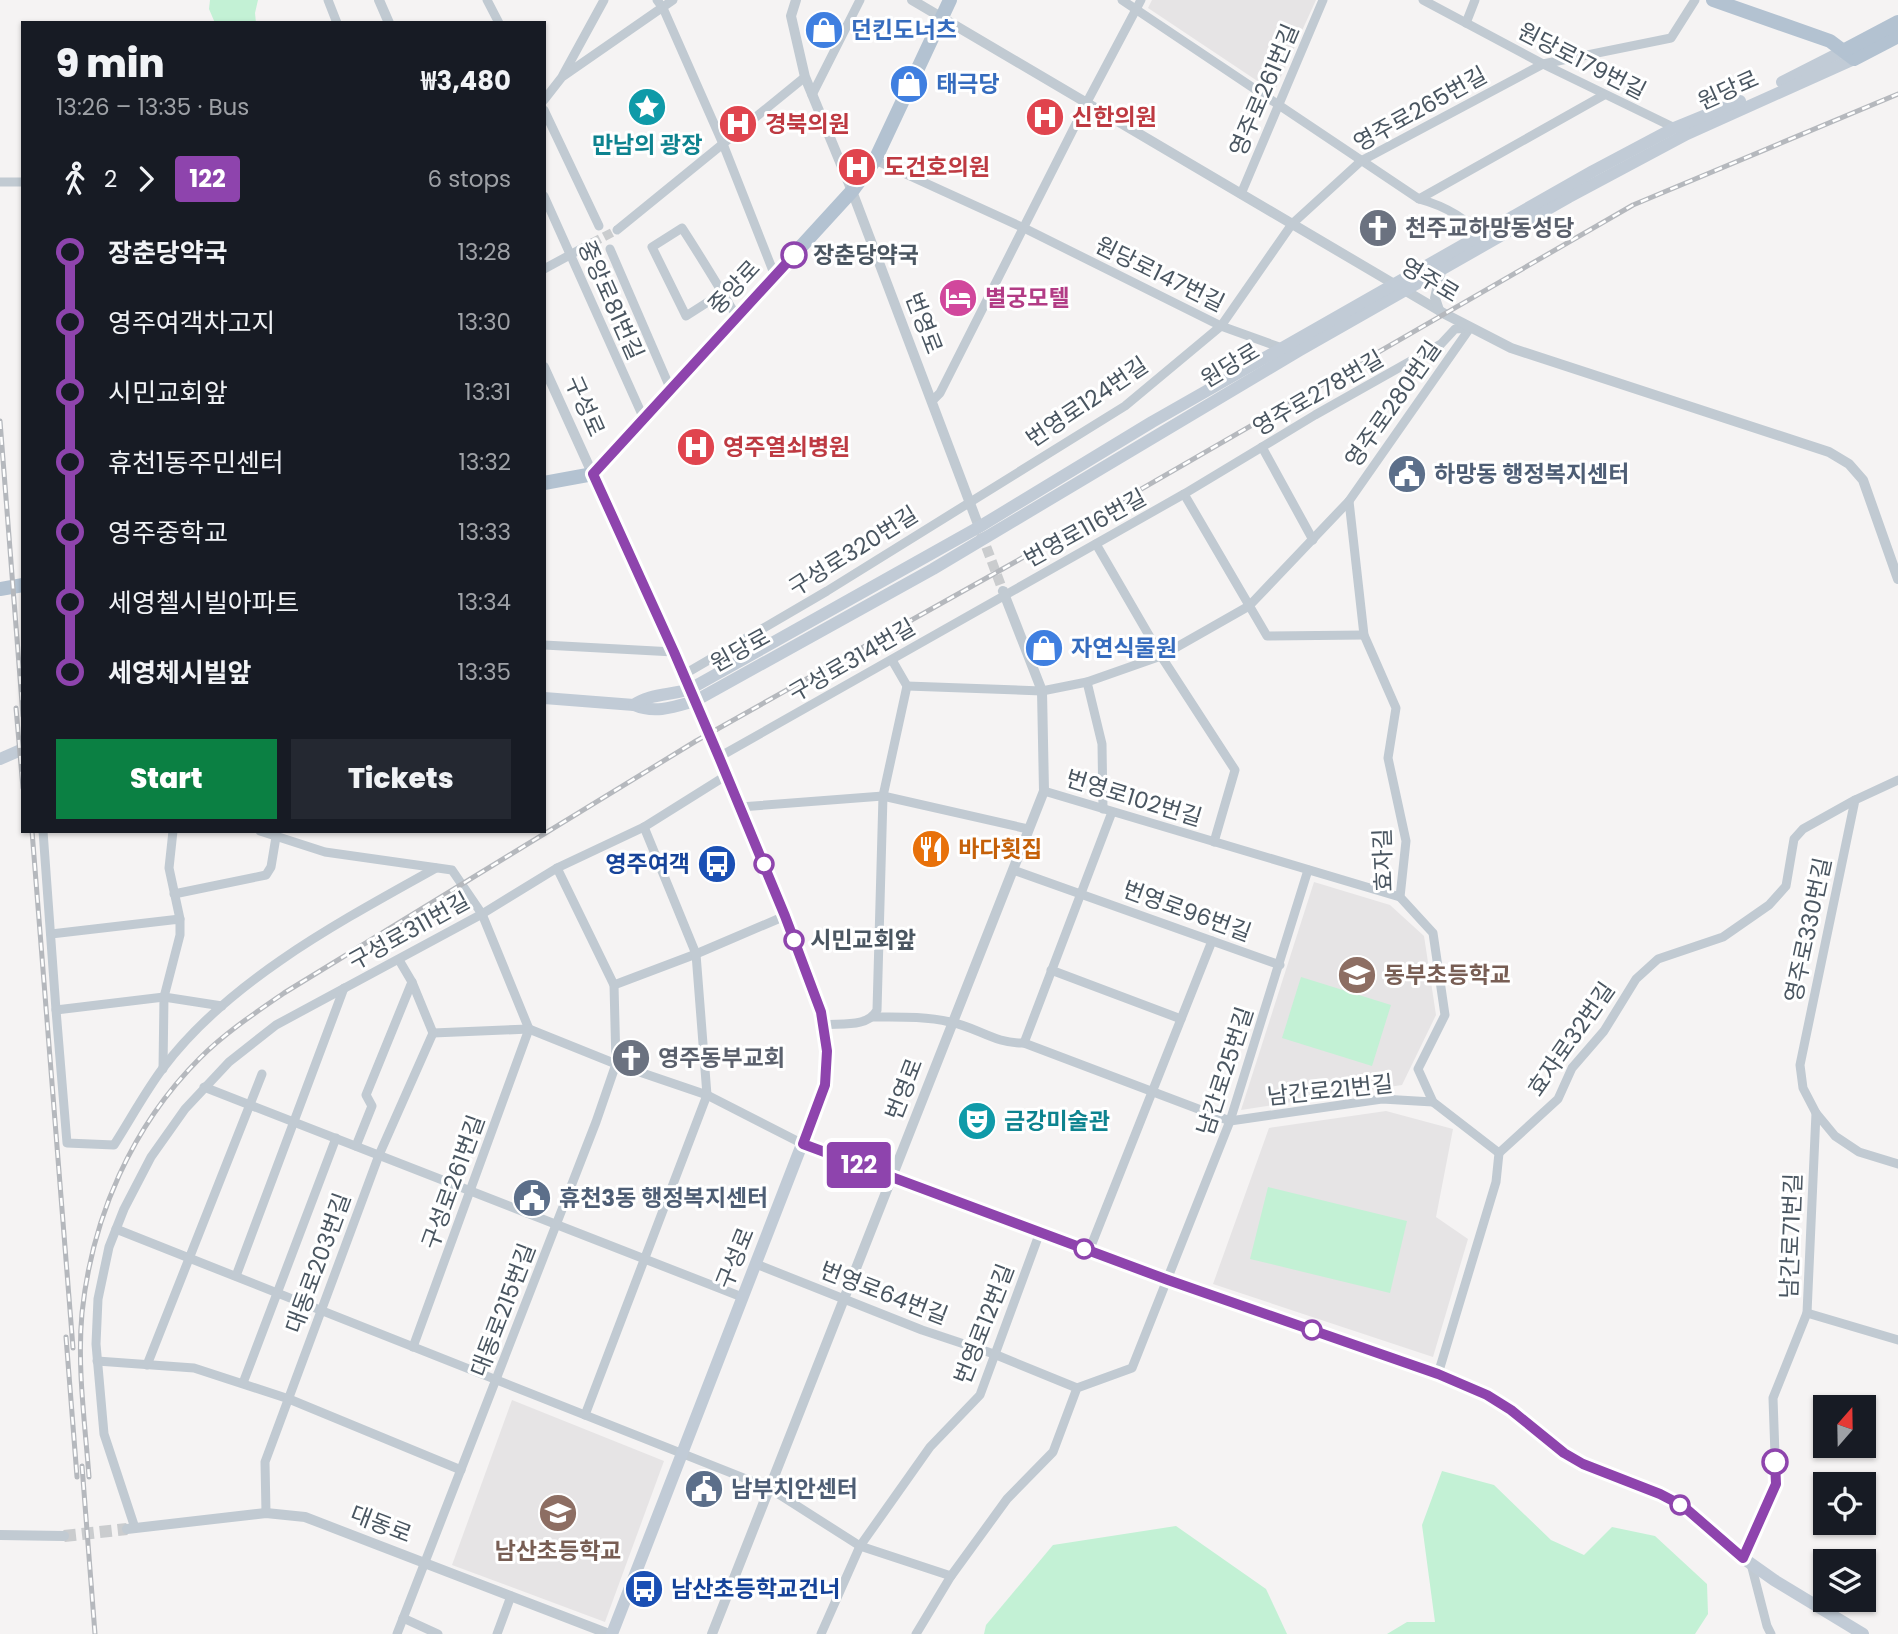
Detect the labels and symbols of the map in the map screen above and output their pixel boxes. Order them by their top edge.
shop icon: 던킨도너츠 [803,9,845,51]
place label: 던킨도너츠 [851,14,957,46]
street label: 원당로179번길 [1512,15,1652,107]
street label: 영주로261번길 [1222,19,1306,161]
street label: 영주로265번길 [1347,59,1493,159]
street label: 원당로 [1692,62,1764,118]
shop icon: 태극당 [888,63,930,105]
place label: 태극당 [936,68,999,100]
place icon: 만남의 광장 [626,86,668,128]
hospital icon: 신한의원 [1024,96,1066,138]
place label: 신한의원 [1072,101,1157,133]
hospital icon: 경북의원 [717,103,759,145]
place label: 경북의원 [765,108,850,140]
place label: 만남의 광장 [592,129,702,161]
hospital icon: 도건호의원 [836,146,878,188]
place label: 도건호의원 [884,151,990,183]
church icon: 천주교하망동성당 [1357,207,1399,249]
place label: 천주교하망동성당 [1405,212,1574,244]
street label: 원당로147번길 [1090,229,1230,319]
street label: 중앙로81번길 [570,235,652,365]
place label: 장춘당약국 [813,239,919,271]
marker: 장춘당약국 [781,242,807,268]
street label: 영주로 [1395,250,1465,310]
street label: 중앙로 [701,253,767,321]
hotel icon: 별궁모텔 [937,277,979,319]
place label: 별궁모텔 [985,282,1070,314]
street label: 번영로 [898,288,950,358]
street label: 영주로280번길 [1337,334,1449,474]
street label: 원당로 [1195,335,1265,395]
street label: 영주로278번길 [1247,343,1389,443]
street label: 번영로124번길 [1020,349,1154,455]
street label: 구성로 [557,370,613,442]
hospital icon: 영주열쇠병원 [675,426,717,468]
place label: 영주열쇠병원 [723,431,850,463]
public building icon: 하망동 행정복지센터 [1386,453,1428,495]
place label: 하망동 행정복지센터 [1434,458,1629,490]
street label: 번영로116번길 [1018,481,1152,575]
street label: 구성로320번길 [782,498,924,604]
street label: 구성로314번길 [783,611,921,709]
street label: 원당로 [704,621,776,679]
shop icon: 자연식물원 [1023,627,1065,669]
place label: 자연식물원 [1071,632,1177,664]
street label: 번영로102번길 [1062,762,1206,834]
restaurant icon: 바다횟집 [910,828,952,870]
street label: 효자길 [1366,828,1400,892]
place label: 바다횟집 [958,833,1043,865]
bus stop icon: 영주여객 [696,843,738,885]
place label: 영주여객 [605,848,690,880]
unlabelled marker [754,854,774,874]
street label: 영주로330번길 [1777,855,1839,1005]
street label: 번영로96번길 [1118,873,1256,949]
street label: 구성로311번길 [343,885,475,977]
place label: 시민교회앞 [810,924,916,956]
marker: 시민교회앞 [784,930,804,950]
school or university icon: 동부초등학교 [1336,954,1378,996]
place label: 동부초등학교 [1384,959,1511,991]
street label: 효자로32번길 [1520,976,1622,1102]
street label: 남간로25번길 [1189,1003,1261,1139]
church icon: 영주동부교회 [610,1037,652,1079]
place label: 영주동부교회 [658,1042,785,1074]
street label: 번영로 [878,1054,930,1124]
street label: 남간로21번길 [1265,1067,1395,1113]
theatre icon: 금강미술관 [956,1100,998,1142]
place label: 금강미술관 [1004,1105,1110,1137]
street label: 구성로261번길 [414,1110,492,1254]
line badge: 122 [819,1142,899,1188]
street label: 남간로71번길 [1773,1173,1809,1299]
public building icon: 휴천3동 행정복지센터 [511,1177,553,1219]
place label: 휴천3동 행정복지센터 [559,1182,768,1214]
street label: 대동로203번길 [278,1188,358,1338]
street label: 구성로 [708,1223,762,1293]
street label: 대동로215번길 [463,1239,543,1381]
unlabelled marker [1074,1239,1094,1259]
street label: 번영로64번길 [815,1254,953,1332]
street label: 번영로12번길 [946,1259,1022,1389]
unlabelled marker [1302,1320,1322,1340]
north arrow [1813,1395,1876,1458]
unlabelled marker [1762,1449,1788,1475]
public building icon: 남부치안센터 [683,1468,725,1510]
place label: 남부치안센터 [731,1473,858,1505]
school or university icon: 남산초등학교 [537,1492,579,1534]
unlabelled marker [1670,1495,1690,1515]
street label: 대동로 [346,1498,416,1550]
place label: 남산초등학교 [495,1535,621,1567]
bus stop icon: 남산초등학교건너 [623,1568,665,1610]
place label: 남산초등학교건너 [671,1573,840,1605]

